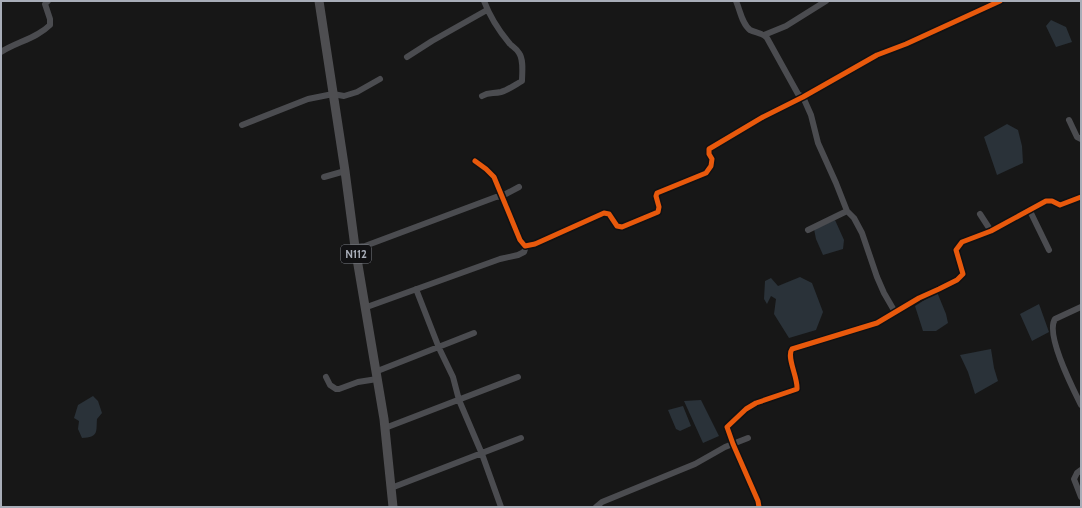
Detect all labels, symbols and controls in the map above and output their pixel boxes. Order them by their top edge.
road number: N112 [341,245,371,263]

